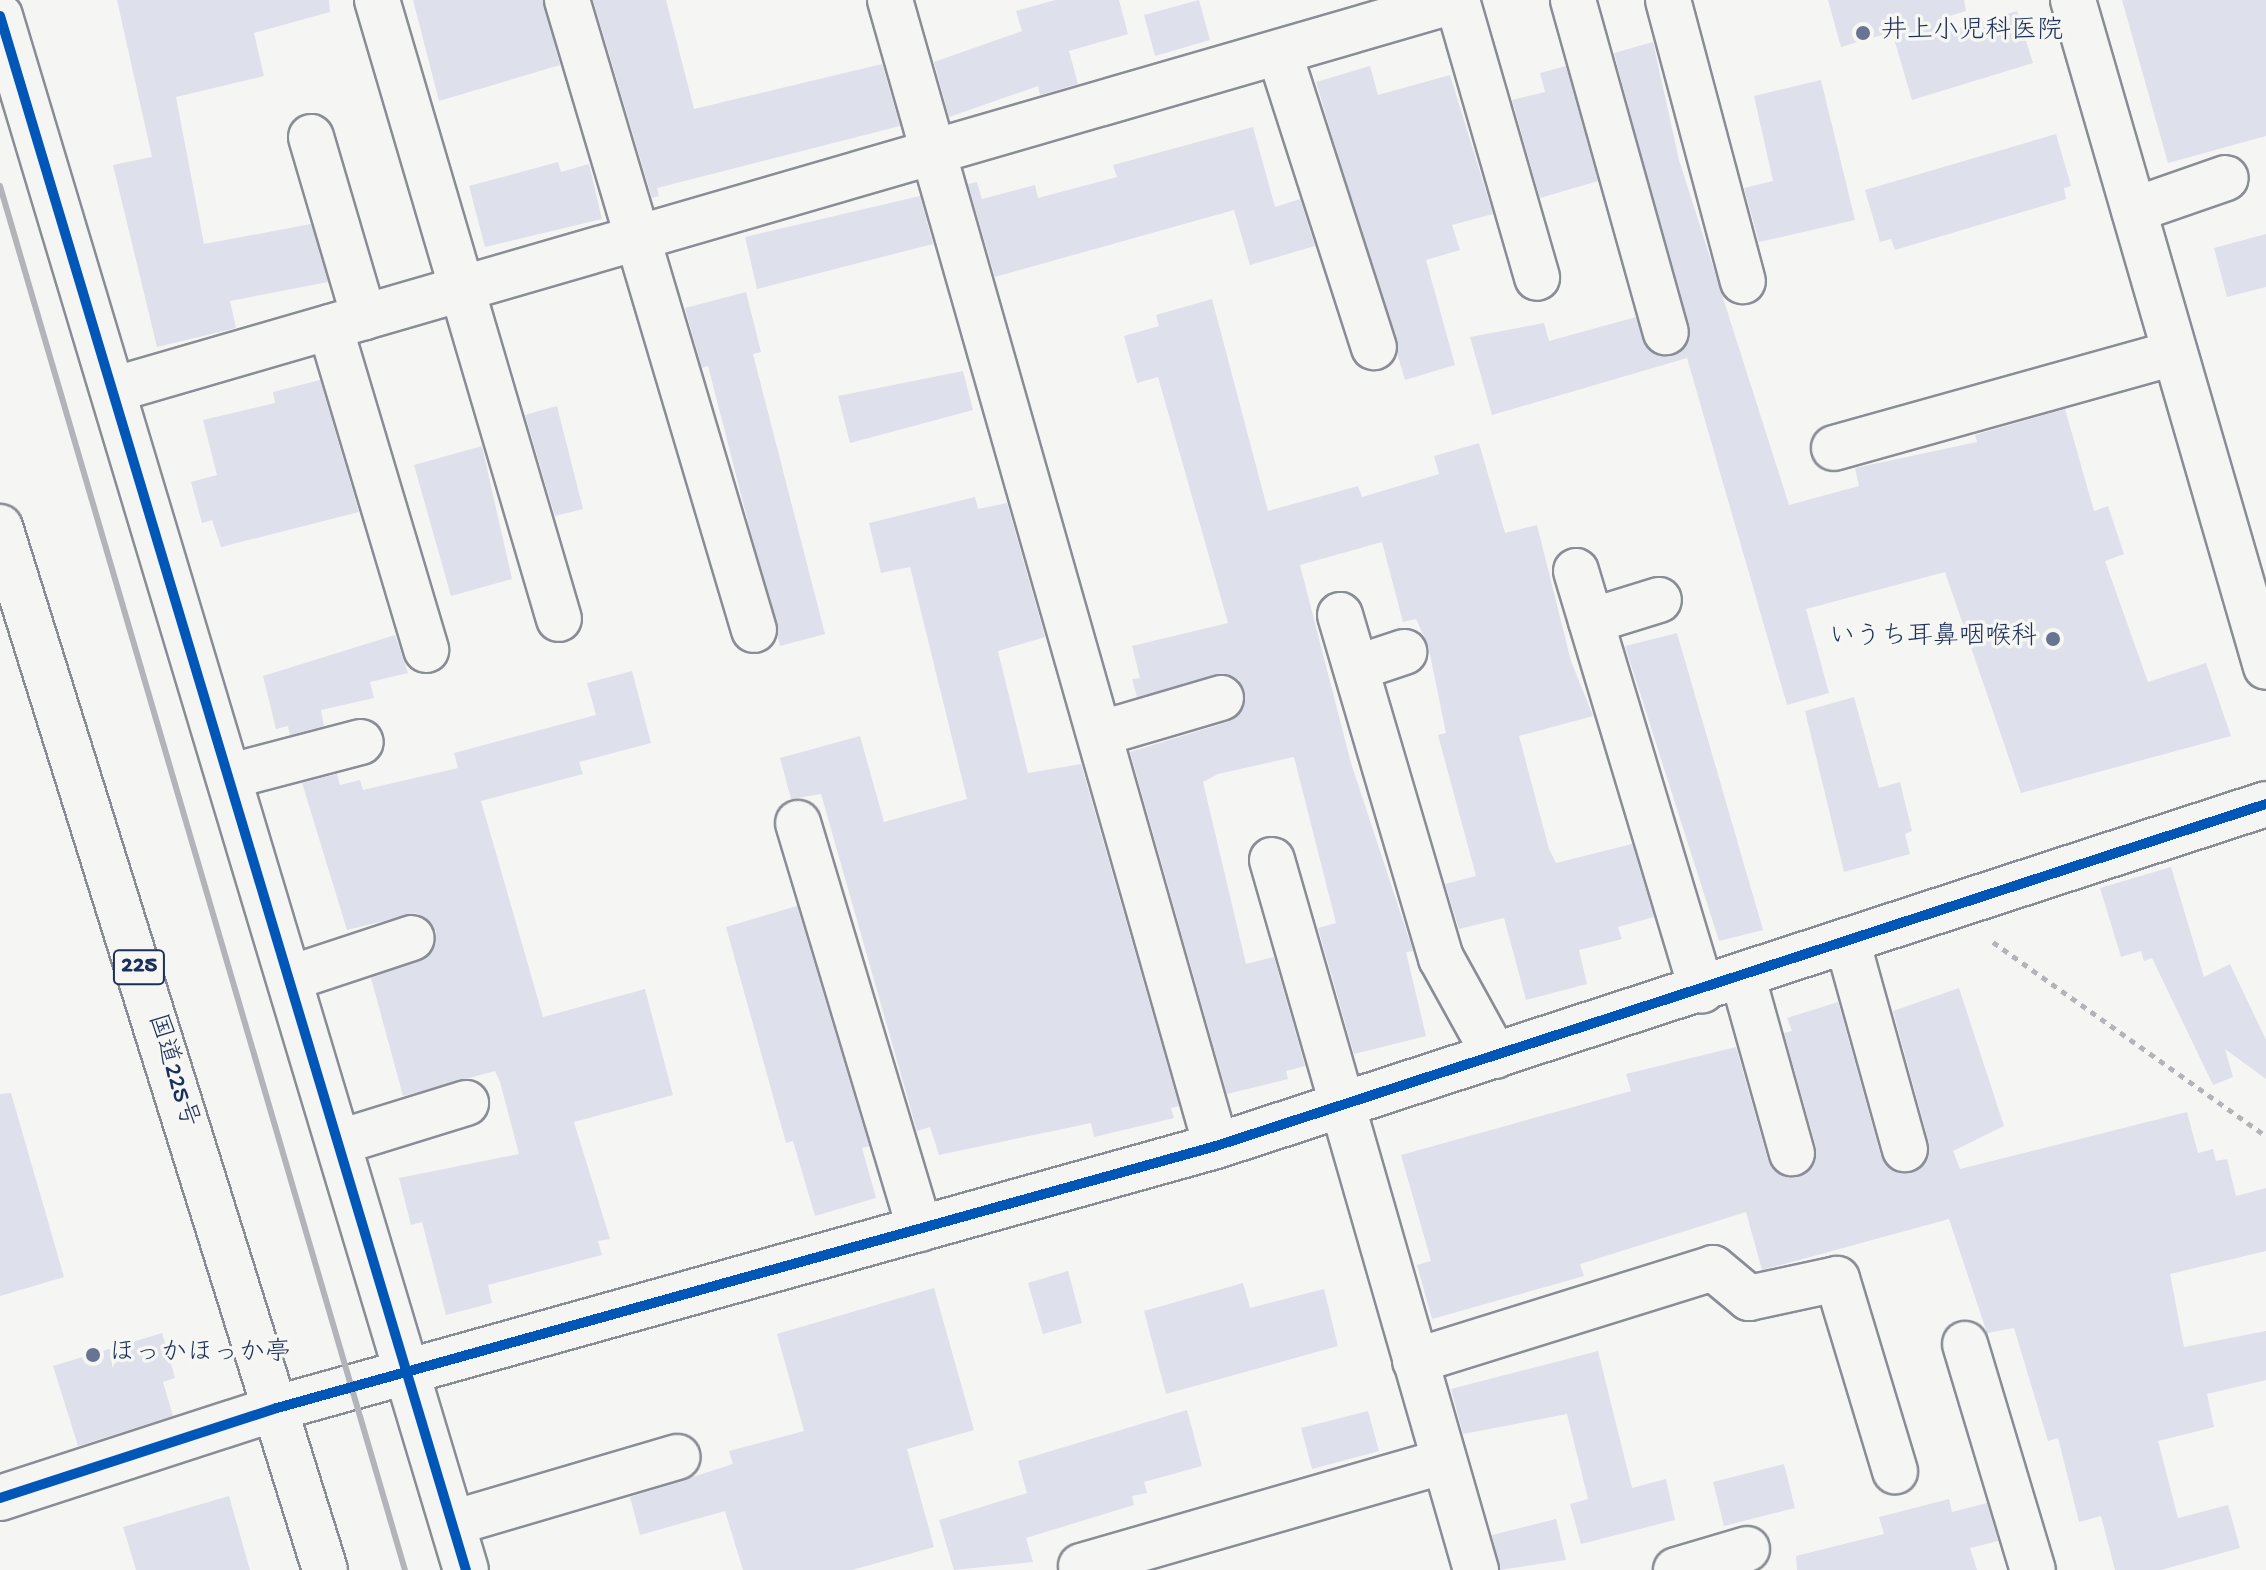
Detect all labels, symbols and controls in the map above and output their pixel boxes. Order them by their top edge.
place label: 井上小児科医院 [1881,17,2063,49]
marker: 井上小児科医院 [1852,22,1874,44]
place label: いうち耳鼻咽喉科 [1829,623,2037,655]
marker: いうち耳鼻咽喉科 [2044,630,2062,648]
road number: 225 [111,947,167,987]
street label: 国道225号 [139,1010,203,1132]
place label: ほっかほっか亭 [109,1339,291,1371]
marker: ほっかほっか亭 [84,1346,102,1364]

